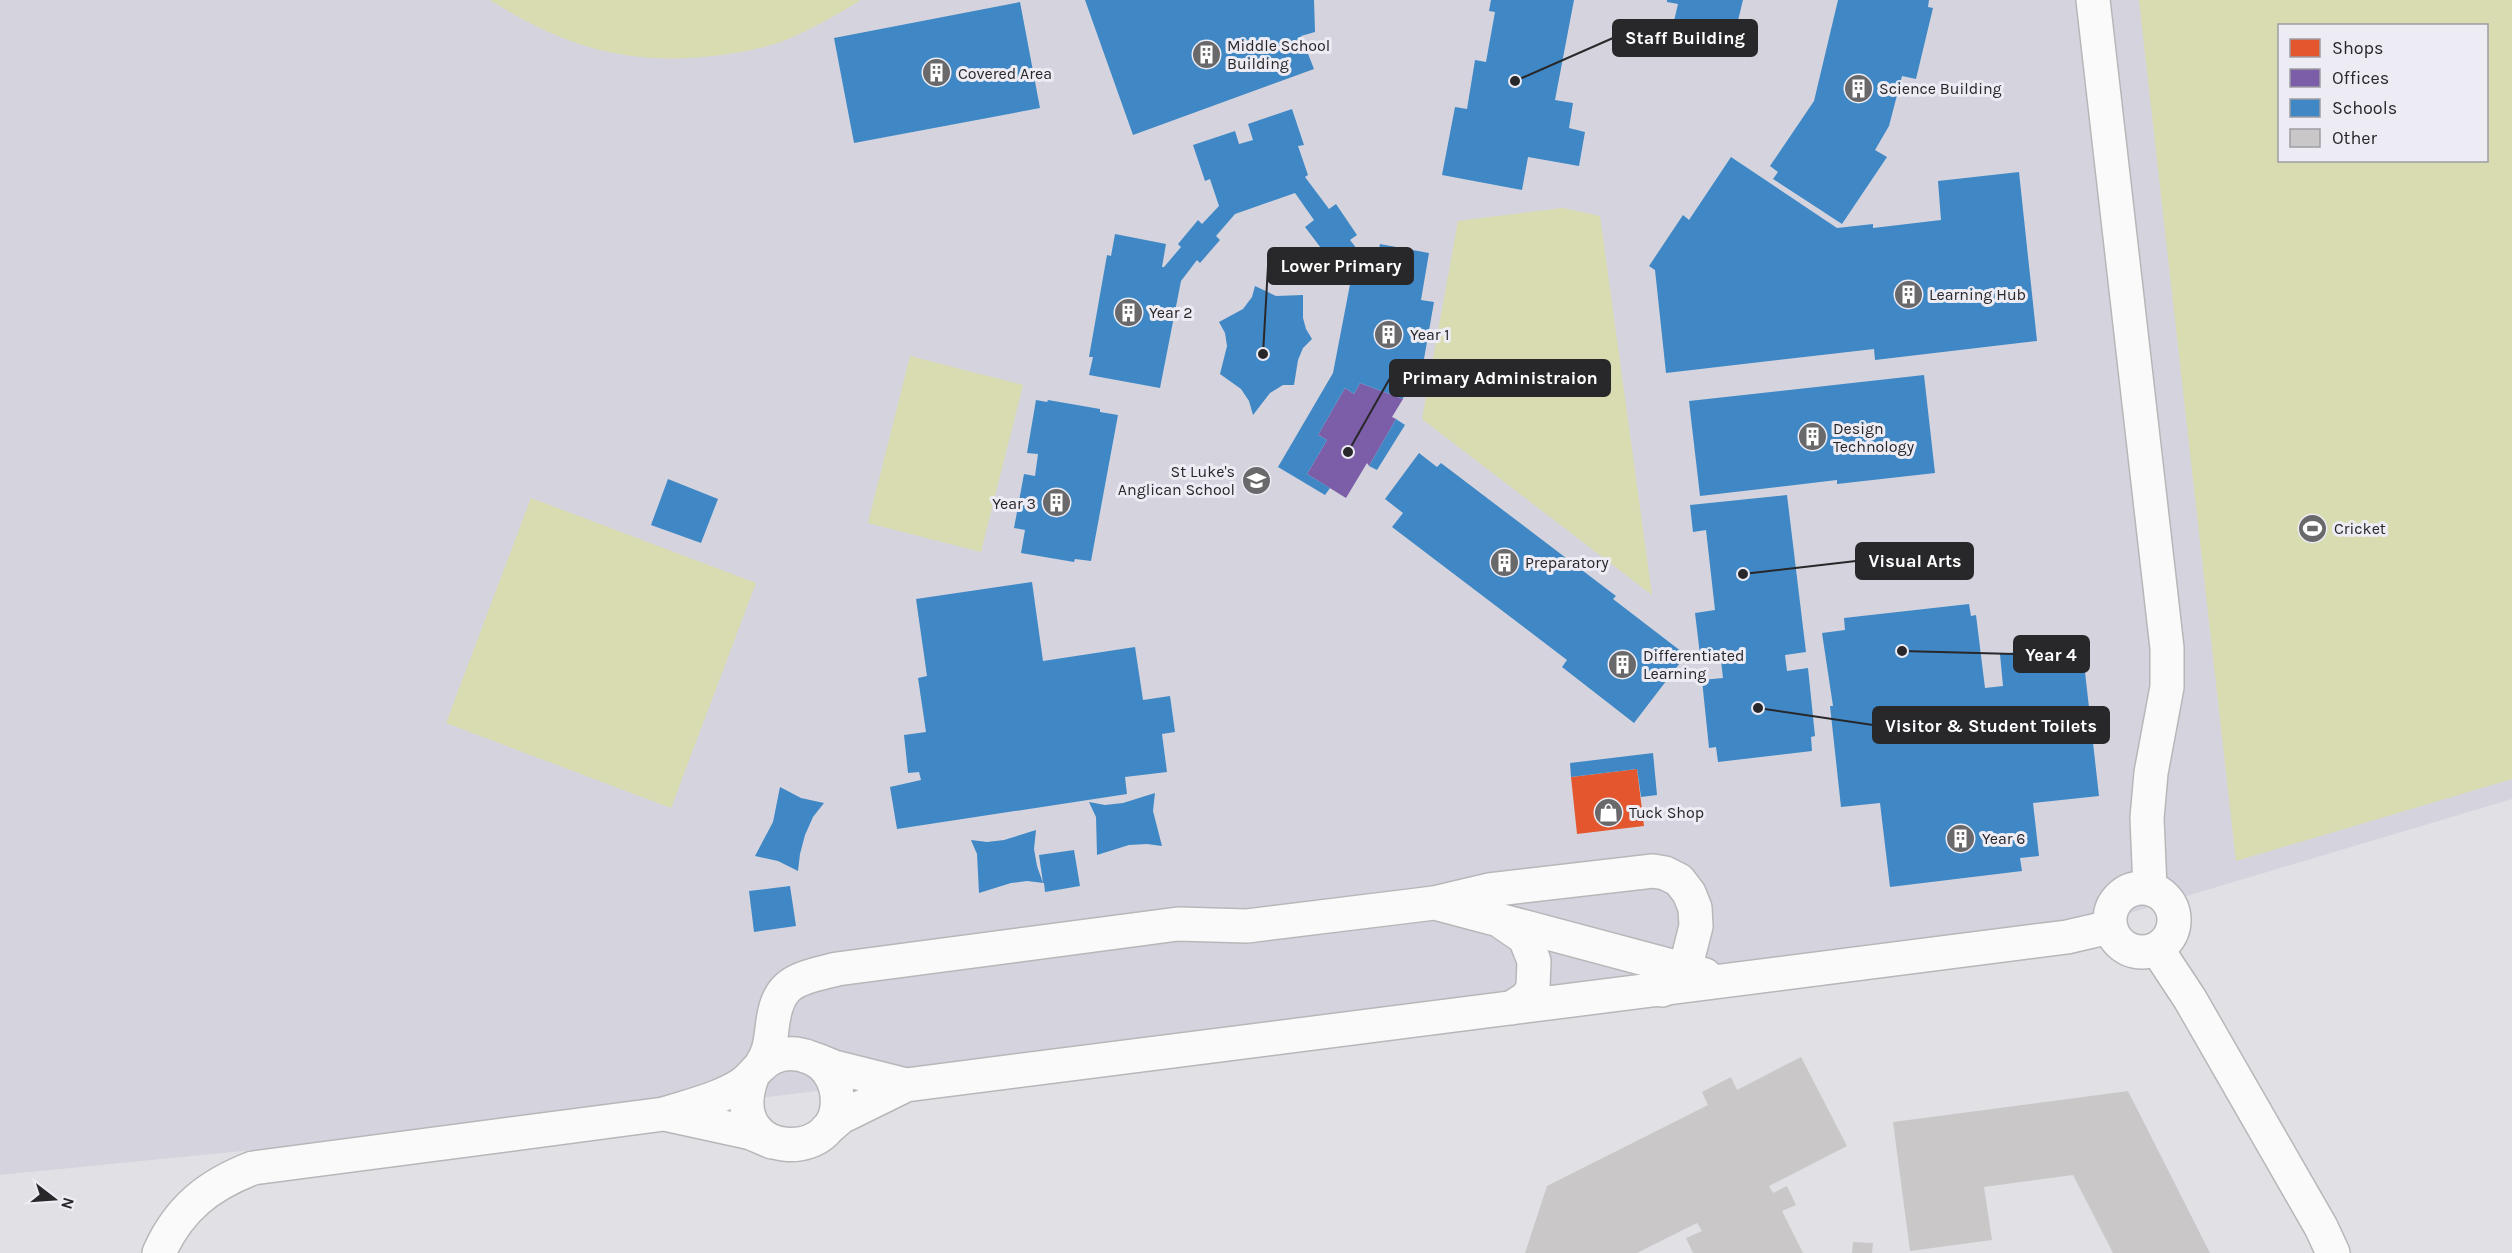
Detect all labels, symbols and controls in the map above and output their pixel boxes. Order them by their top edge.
callout: Staff Building [1613,20,1757,56]
legend [2278,24,2488,162]
text: Staff Building [1625,27,1745,49]
place label: Middle School Building [1227,36,1330,73]
text: Shops [2332,37,2384,59]
building icon: Middle School Building [1190,38,1222,70]
building icon: Covered Area [921,57,953,89]
place label: Covered Area [958,64,1052,83]
text: Offices [2332,67,2389,89]
building icon: Science Building [1842,72,1874,104]
place label: Science Building [1879,79,2002,98]
text: Schools [2332,97,2397,119]
text: Other [2332,127,2377,149]
callout: Lower Primary [1268,248,1413,284]
text: Lower Primary [1280,255,1402,277]
building icon: Learning Hub [1892,278,1924,310]
place label: Learning Hub [1929,285,2026,304]
building icon: Year 2 [1112,296,1144,328]
place label: Year 2 [1149,303,1193,322]
building icon: Year 1 [1373,318,1405,350]
place label: Year 1 [1410,325,1450,344]
callout: Primary Administraion [1390,360,1610,396]
text: Primary Administraion [1402,367,1598,389]
place label: Design Technology [1833,419,1915,456]
building icon: Design Technology [1796,421,1828,453]
place label: St Luke's Anglican School [1118,462,1235,499]
school or university icon: St Luke's Anglican School [1240,464,1272,496]
building icon: Year 3 [1041,487,1073,519]
place label: Year 3 [992,494,1036,513]
sports icon: Cricket [2297,512,2329,544]
place label: Cricket [2334,519,2386,538]
callout: Visual Arts [1856,543,1973,579]
building icon: Preparatory [1488,546,1520,578]
text: Visual Arts [1868,550,1962,572]
place label: Preparatory [1525,553,1609,572]
callout: Year 4 [2014,636,2089,672]
text: Year 4 [2025,644,2077,666]
place label: Differentiated Learning [1643,646,1744,683]
building icon: Differentiated Learning [1606,648,1638,680]
callout: Visitor & Student Toilets [1873,707,2109,743]
text: Visitor & Student Toilets [1885,715,2097,737]
shop icon: Tuck Shop [1592,796,1624,828]
place label: Tuck Shop [1629,803,1704,822]
building icon: Year 6 [1945,822,1977,854]
place label: Year 6 [1982,829,2026,848]
north arrow [24,1169,84,1229]
text: N [57,1195,79,1212]

